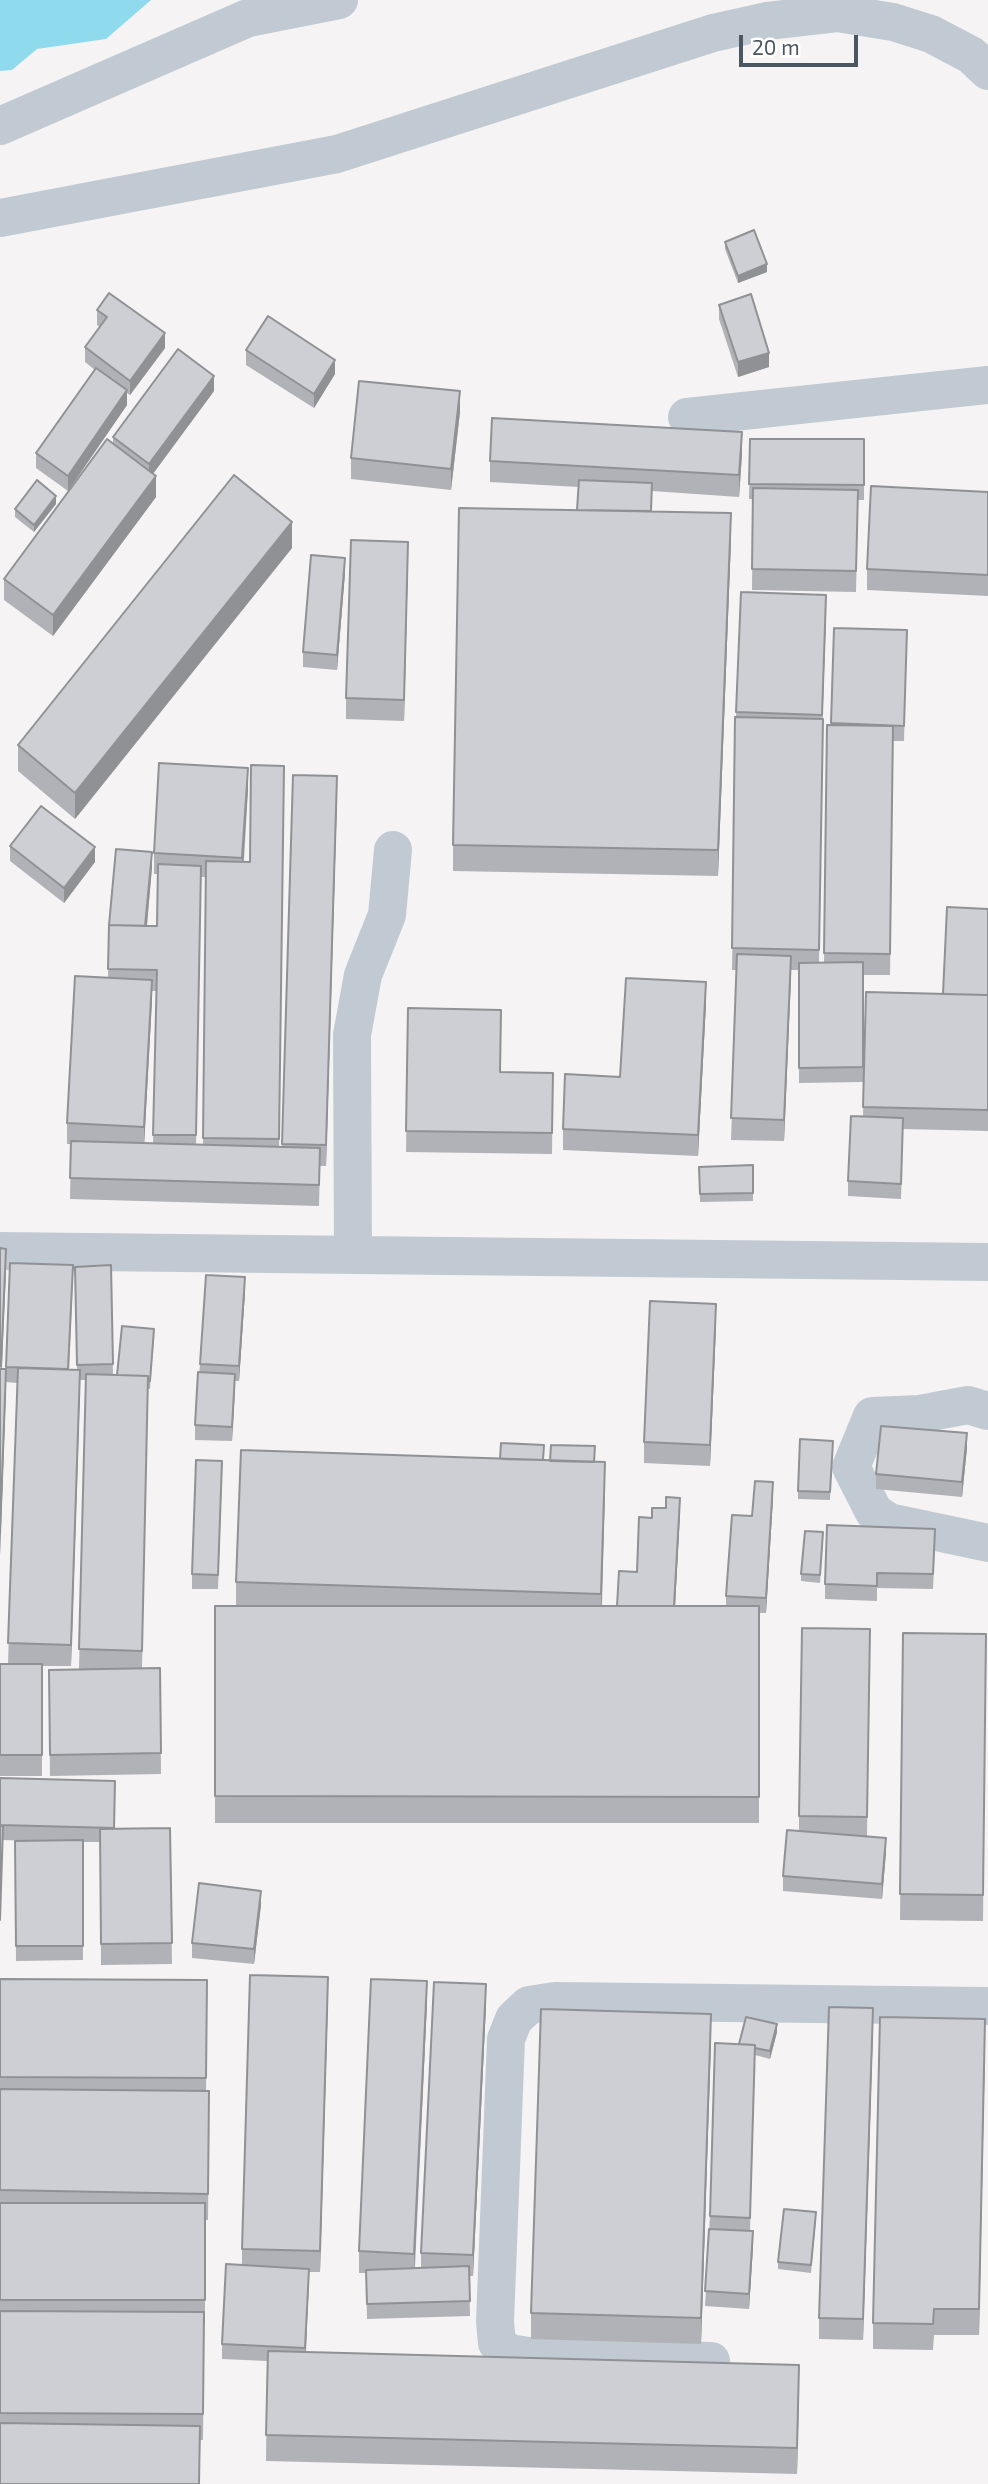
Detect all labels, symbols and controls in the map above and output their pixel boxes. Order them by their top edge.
scale bar [743,21,862,65]
text: 20 m [752,34,800,59]

